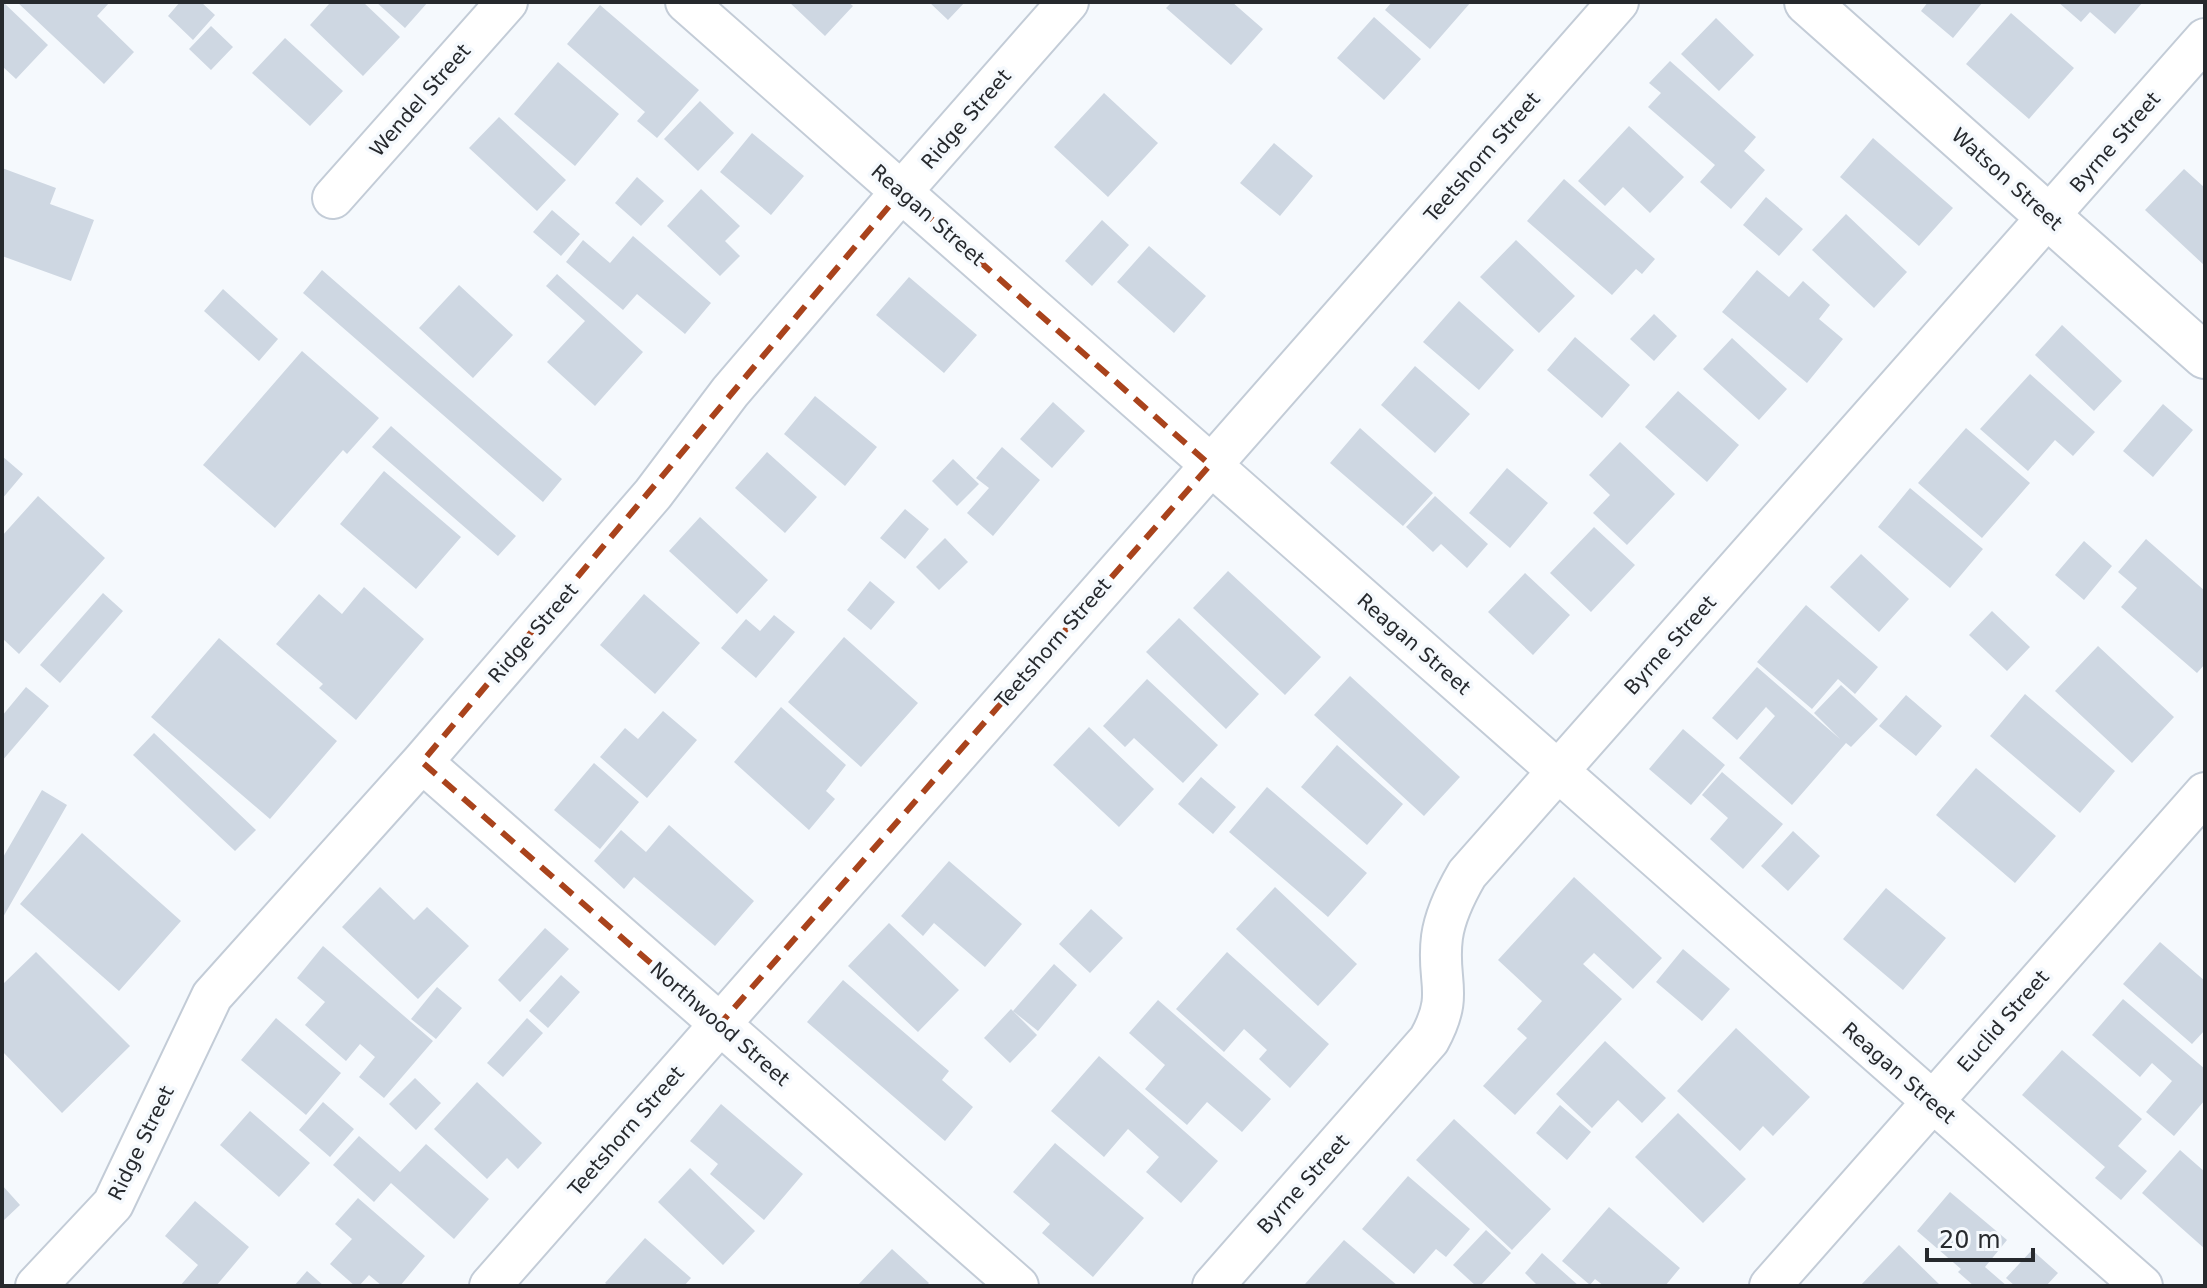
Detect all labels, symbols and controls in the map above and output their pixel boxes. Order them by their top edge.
street label: Wendel Street [365,39,475,161]
street label: Ridge Street [916,64,1016,174]
street label: Teetshorn Street [1418,87,1545,228]
street label: Byrne Street [2065,87,2165,197]
street label: Watson Street [1947,123,2068,235]
street label: Reagan Street [866,159,990,271]
street label: Teetshorn Street [989,573,1116,714]
street label: Ridge Street [483,578,583,688]
street label: Reagan Street [1352,588,1476,700]
street label: Byrne Street [1619,590,1721,700]
street label: Northwood Street [645,957,795,1091]
street label: Euclid Street [1952,965,2054,1077]
street label: Reagan Street [1837,1017,1961,1129]
street label: Teetshorn Street [562,1061,689,1202]
street label: Ridge Street [103,1082,179,1204]
street label: Byrne Street [1252,1129,1354,1239]
scale bar [1927,1212,2033,1262]
text: 20 m [1939,1226,2001,1254]

